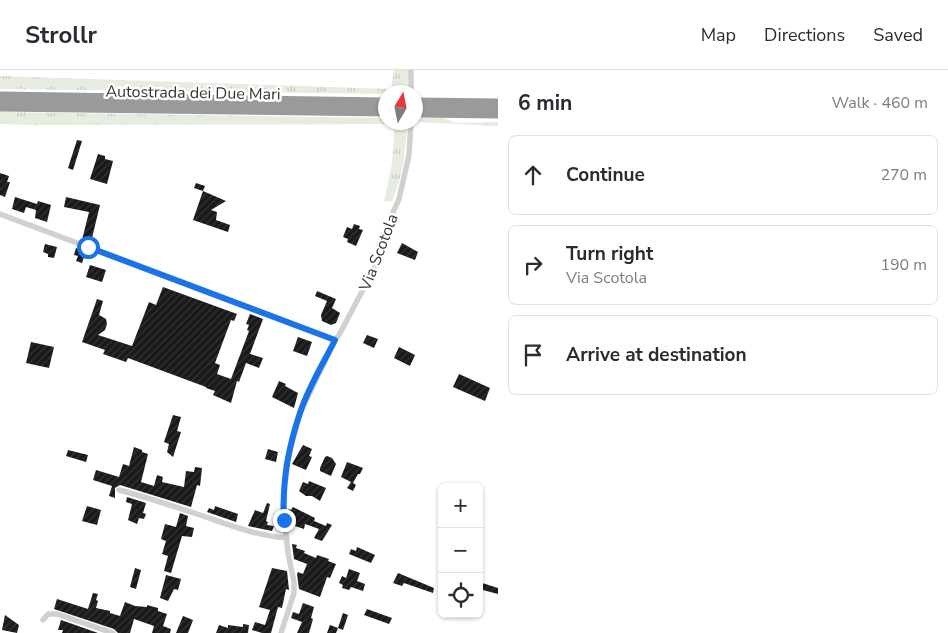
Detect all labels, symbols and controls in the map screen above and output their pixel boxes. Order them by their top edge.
text: Strollr [25,19,97,51]
text: Map [701,23,736,47]
text: Directions [764,23,845,47]
text: Saved [873,23,923,47]
street label: Autostrada dei Due Mari [105,80,281,106]
north arrow [378,85,423,130]
text: 6 min [518,89,572,117]
text: Walk · 460 m [832,92,928,114]
icon: ahead [519,161,547,189]
text: Continue [566,162,645,188]
text: 270 m [880,164,927,186]
street label: Via Scotola [354,211,404,295]
route start [77,236,100,259]
text: Turn right [566,241,653,267]
icon: right [519,251,547,279]
text: 190 m [880,254,927,276]
text: Via Scotola [566,267,647,289]
icon: arrive [519,341,547,369]
text: Arrive at destination [566,342,747,368]
map controls [438,483,483,618]
button: + [438,483,483,528]
route end [273,509,296,532]
button: − [438,528,483,573]
button: locate [438,573,483,618]

